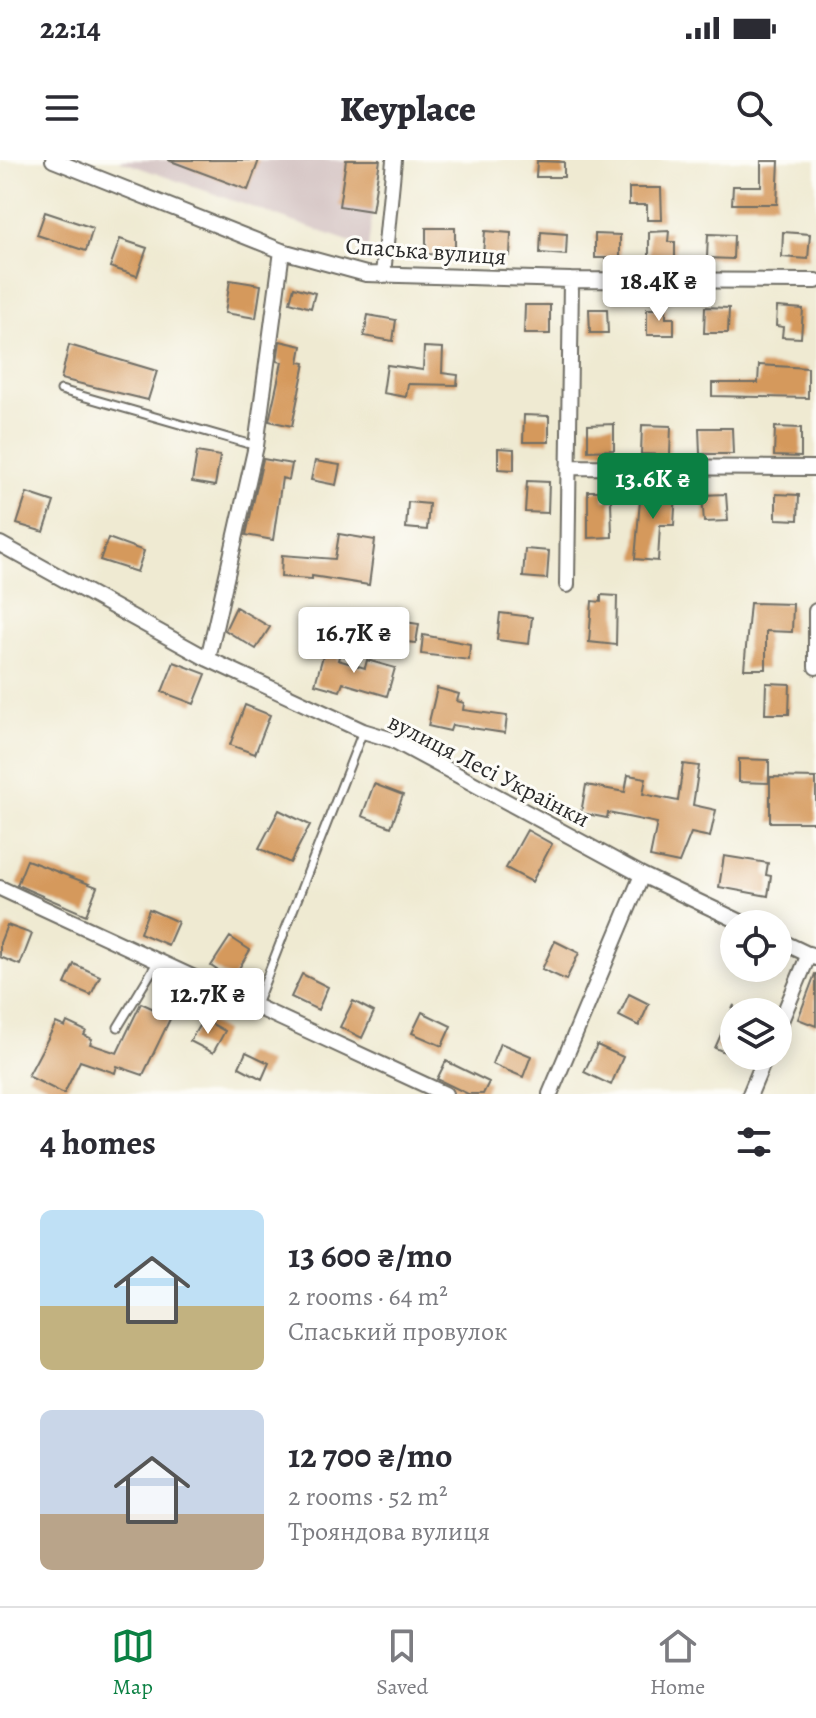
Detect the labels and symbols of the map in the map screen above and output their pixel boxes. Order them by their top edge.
street label: Спаська вулиця [345,229,507,273]
pin: 18.4K ₴ [585,255,733,323]
pin: 13.6K ₴ [579,453,727,521]
pin: 16.7K ₴ [280,607,428,675]
street label: вулиця Лесі Українки [383,705,595,835]
pin: 12.7K ₴ [134,968,282,1036]

